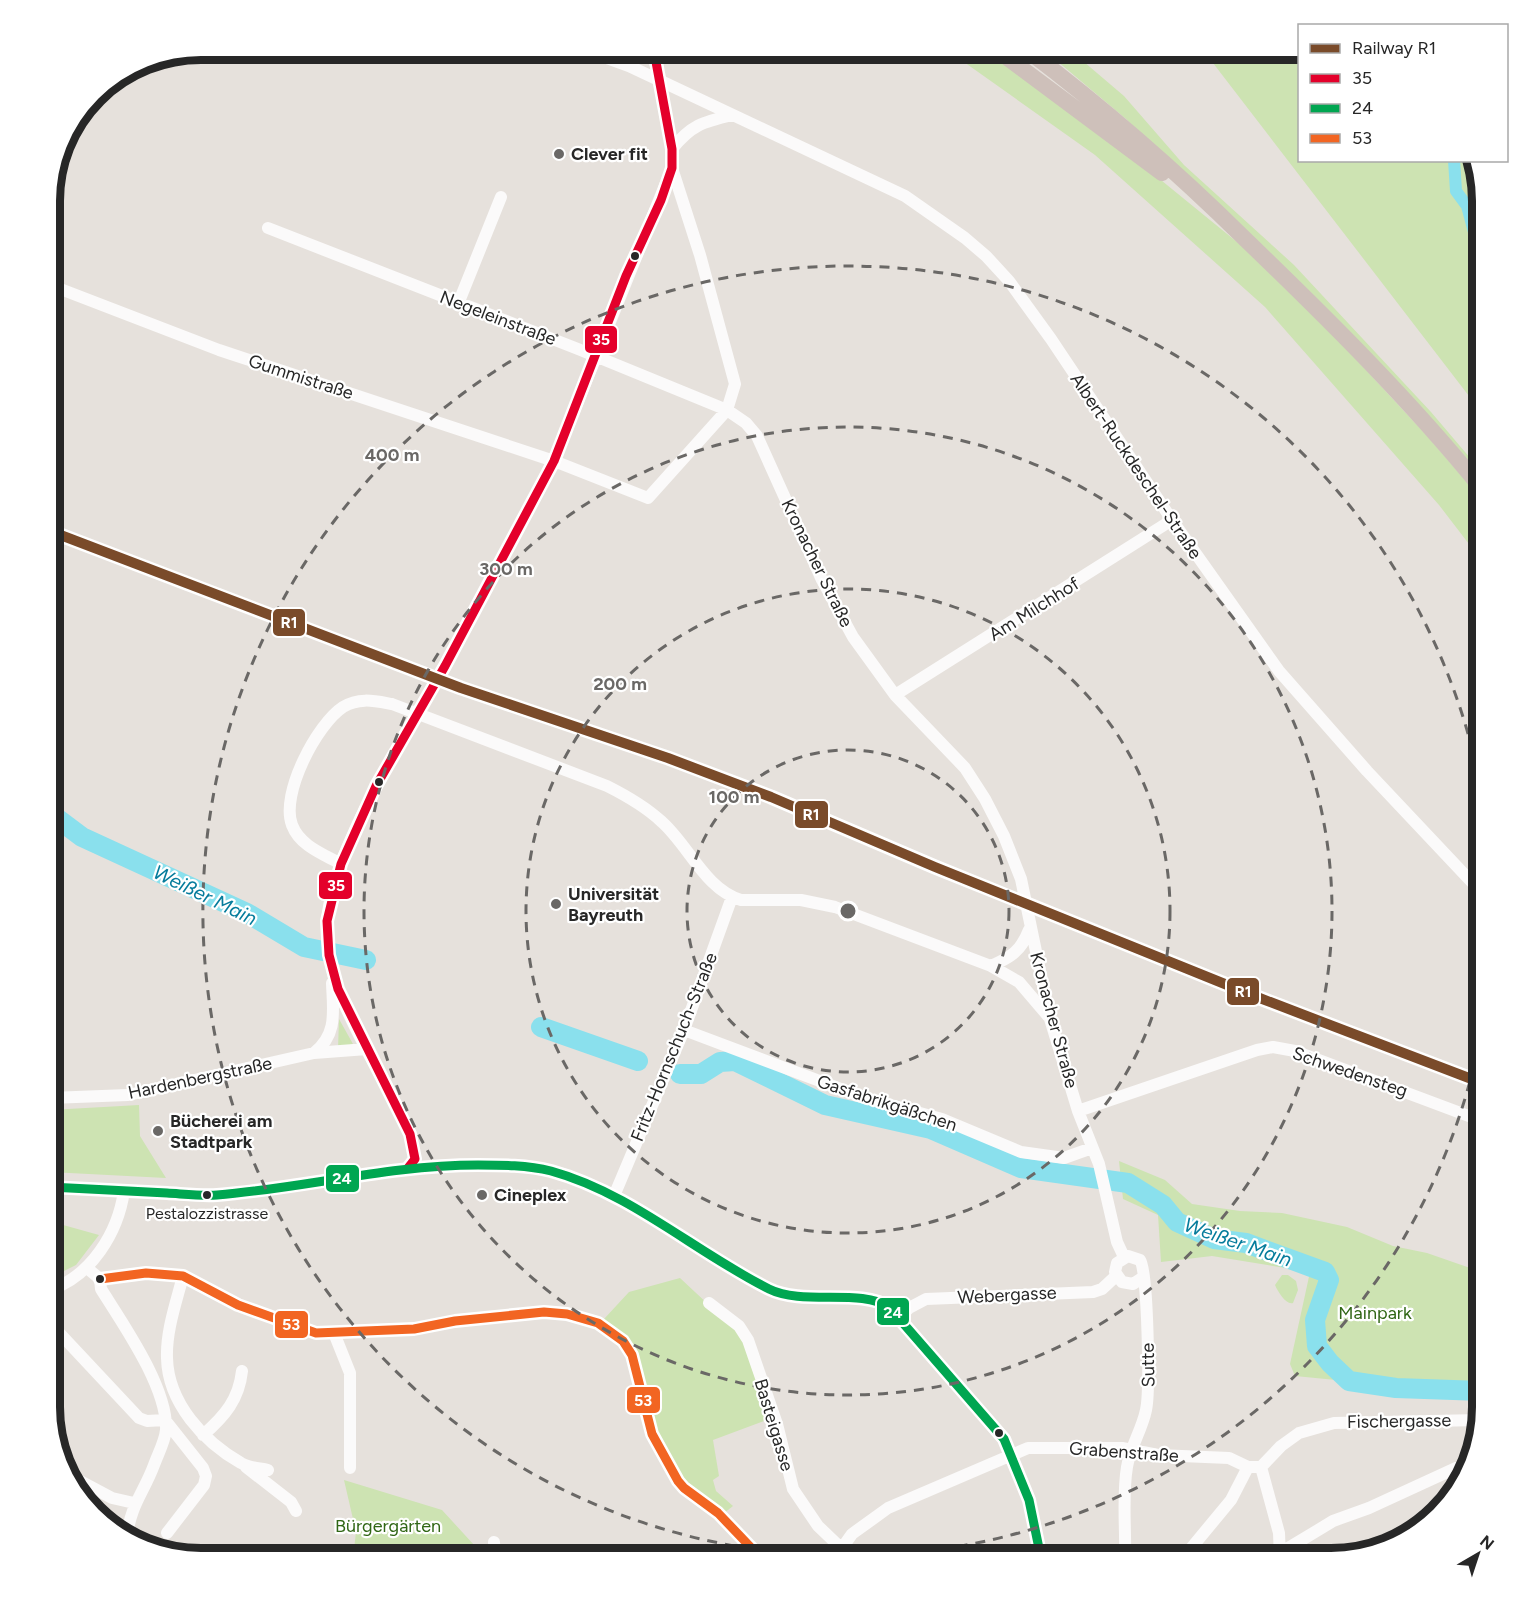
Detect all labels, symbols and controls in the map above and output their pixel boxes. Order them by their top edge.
legend [1298,24,1508,162]
text: Railway R1 [1352,37,1436,59]
text: 35 [1352,67,1372,89]
text: 24 [1352,97,1373,119]
text: 53 [1352,127,1372,149]
place label: Clever fit [571,143,648,165]
marker: Clever fit [552,147,566,161]
unlabelled marker [629,250,641,262]
street label: Negeleinstraße [437,286,559,350]
line badge: 35 [584,325,618,354]
text: 35 [592,330,610,349]
street label: Gummistraße [246,350,356,404]
street label: Albert-Ruckdeschel-Straße [1066,369,1207,563]
text: 400 m [365,444,419,466]
street label: Kronacher Straße [776,495,858,631]
text: 300 m [479,558,533,580]
street label: Am Milchhof [985,572,1083,645]
line badge: R1 [272,608,306,637]
text: R1 [280,613,298,632]
text: 200 m [593,673,647,695]
unlabelled marker [373,776,385,788]
text: 100 m [709,786,759,808]
line badge: R1 [794,800,829,829]
text: R1 [802,805,820,824]
water label: Weißer Main [149,860,261,930]
line badge: 35 [318,871,353,900]
text: 35 [327,876,345,895]
place label: Universität Bayreuth [568,883,659,926]
marker: Universität Bayreuth [549,897,563,911]
centre of rings [838,901,858,921]
street label: Fritz-Hornschuch-Straße [626,949,722,1145]
street label: Kronacher Straße [1025,950,1083,1091]
line badge: R1 [1226,977,1260,1006]
text: R1 [1234,982,1252,1001]
street label: Schwedensteg [1290,1042,1410,1102]
street label: Hardenbergstraße [126,1052,274,1104]
street label: Gasfabrikgäßchen [814,1070,960,1136]
place label: Bücherei am Stadtpark [170,1110,272,1153]
marker: Bücherei am Stadtpark [151,1124,165,1138]
line badge: 24 [325,1164,360,1193]
text: 24 [332,1169,352,1188]
place label: Cineplex [494,1184,567,1206]
marker: Cineplex [475,1188,489,1202]
marker: Pestalozzistrasse [201,1189,213,1201]
place label: Pestalozzistrasse [146,1204,268,1223]
water label: Weißer Main [1181,1212,1295,1272]
unlabelled marker [94,1273,106,1285]
street label: Webergasse [957,1281,1057,1309]
line badge: 24 [876,1297,910,1326]
park label: Mainpark [1338,1302,1412,1324]
text: 24 [883,1303,903,1322]
line badge: 53 [274,1310,309,1339]
text: 53 [282,1315,300,1334]
street label: Sutte [1137,1342,1159,1387]
street label: Basteigasse [749,1376,799,1474]
line badge: 53 [626,1386,661,1414]
text: 53 [634,1391,652,1410]
street label: Fischergasse [1347,1409,1452,1433]
unlabelled marker [993,1427,1005,1439]
street label: Grabenstraße [1068,1437,1180,1467]
park label: Bürgergärten [335,1515,441,1537]
north arrow [1448,1524,1508,1584]
text: N [1476,1531,1498,1554]

